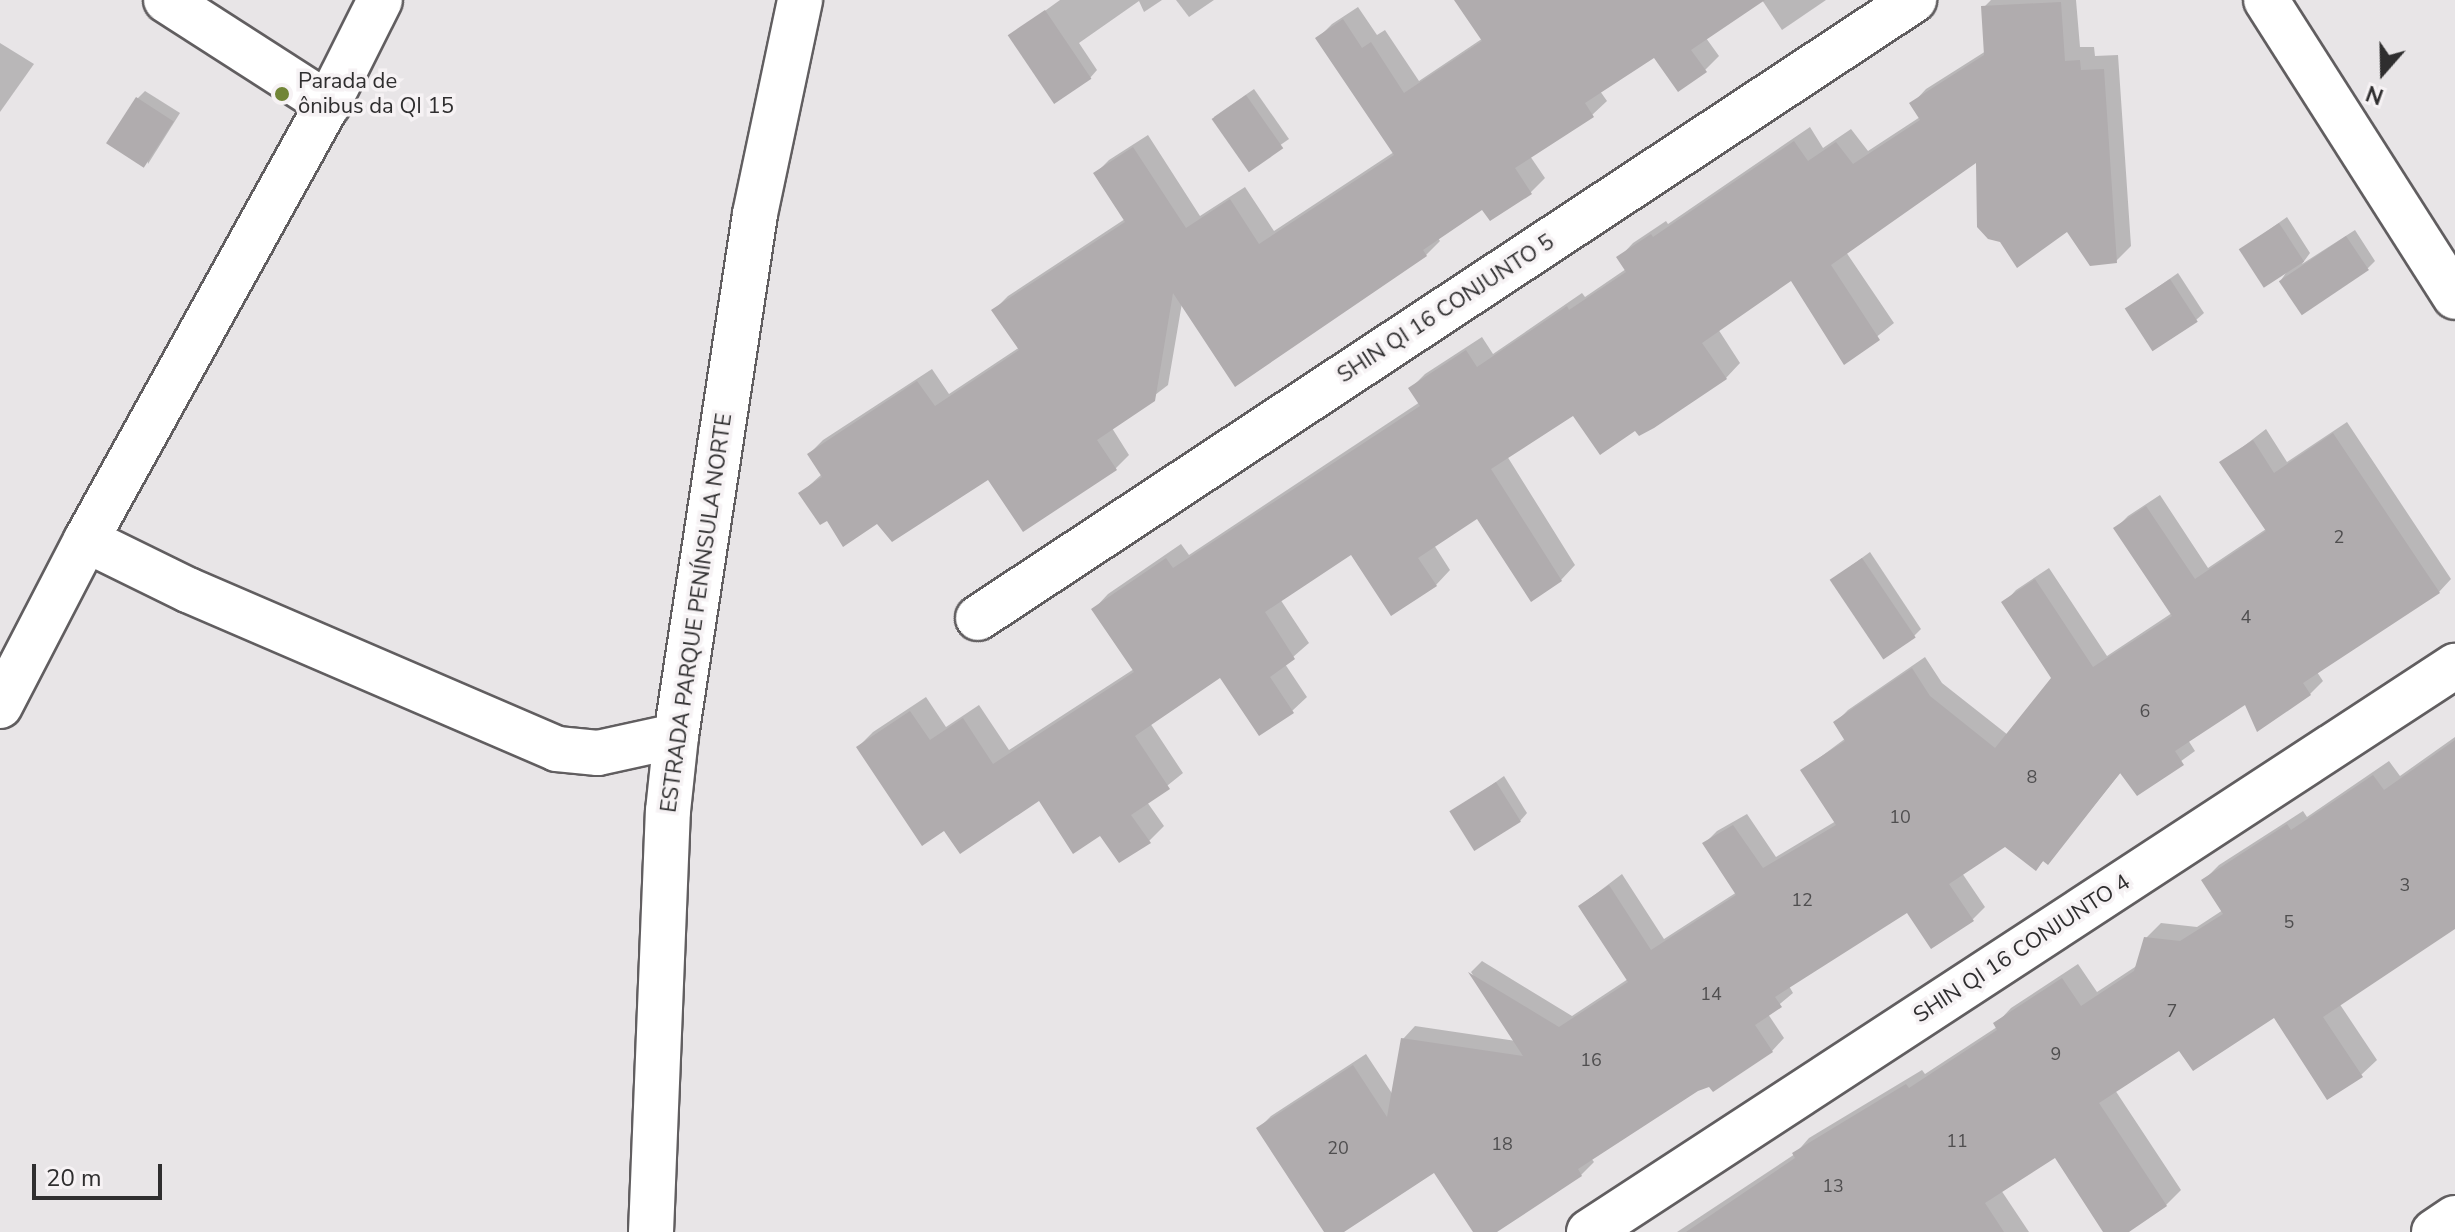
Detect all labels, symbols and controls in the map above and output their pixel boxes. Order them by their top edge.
north arrow [2343,32,2423,112]
place label: Parada de ônibus da QI 15 [298,68,454,120]
text: N [2362,78,2388,111]
marker: Parada de ônibus da QI 15 [273,85,291,103]
street label: SHIN QI 16 CONJUNTO 5 [1333,229,1559,389]
street label: ESTRADA PARQUE PENÍNSULA NORTE [656,412,738,814]
house number: 2 [2334,526,2344,548]
house number: 4 [2241,606,2251,628]
house number: 6 [2140,700,2150,722]
house number: 8 [2027,766,2037,788]
house number: 10 [1889,806,1911,828]
street label: SHIN QI 16 CONJUNTO 4 [1909,869,2135,1029]
house number: 3 [2400,874,2410,896]
house number: 12 [1791,889,1813,911]
house number: 5 [2284,911,2294,933]
house number: 14 [1700,983,1722,1005]
house number: 7 [2167,1000,2177,1022]
house number: 9 [2051,1043,2061,1065]
house number: 16 [1580,1049,1602,1071]
house number: 11 [1946,1130,1968,1152]
house number: 18 [1491,1133,1513,1155]
house number: 20 [1327,1137,1349,1159]
scale bar [36,1148,166,1198]
text: 20 m [46,1162,102,1194]
house number: 13 [1822,1175,1844,1197]

